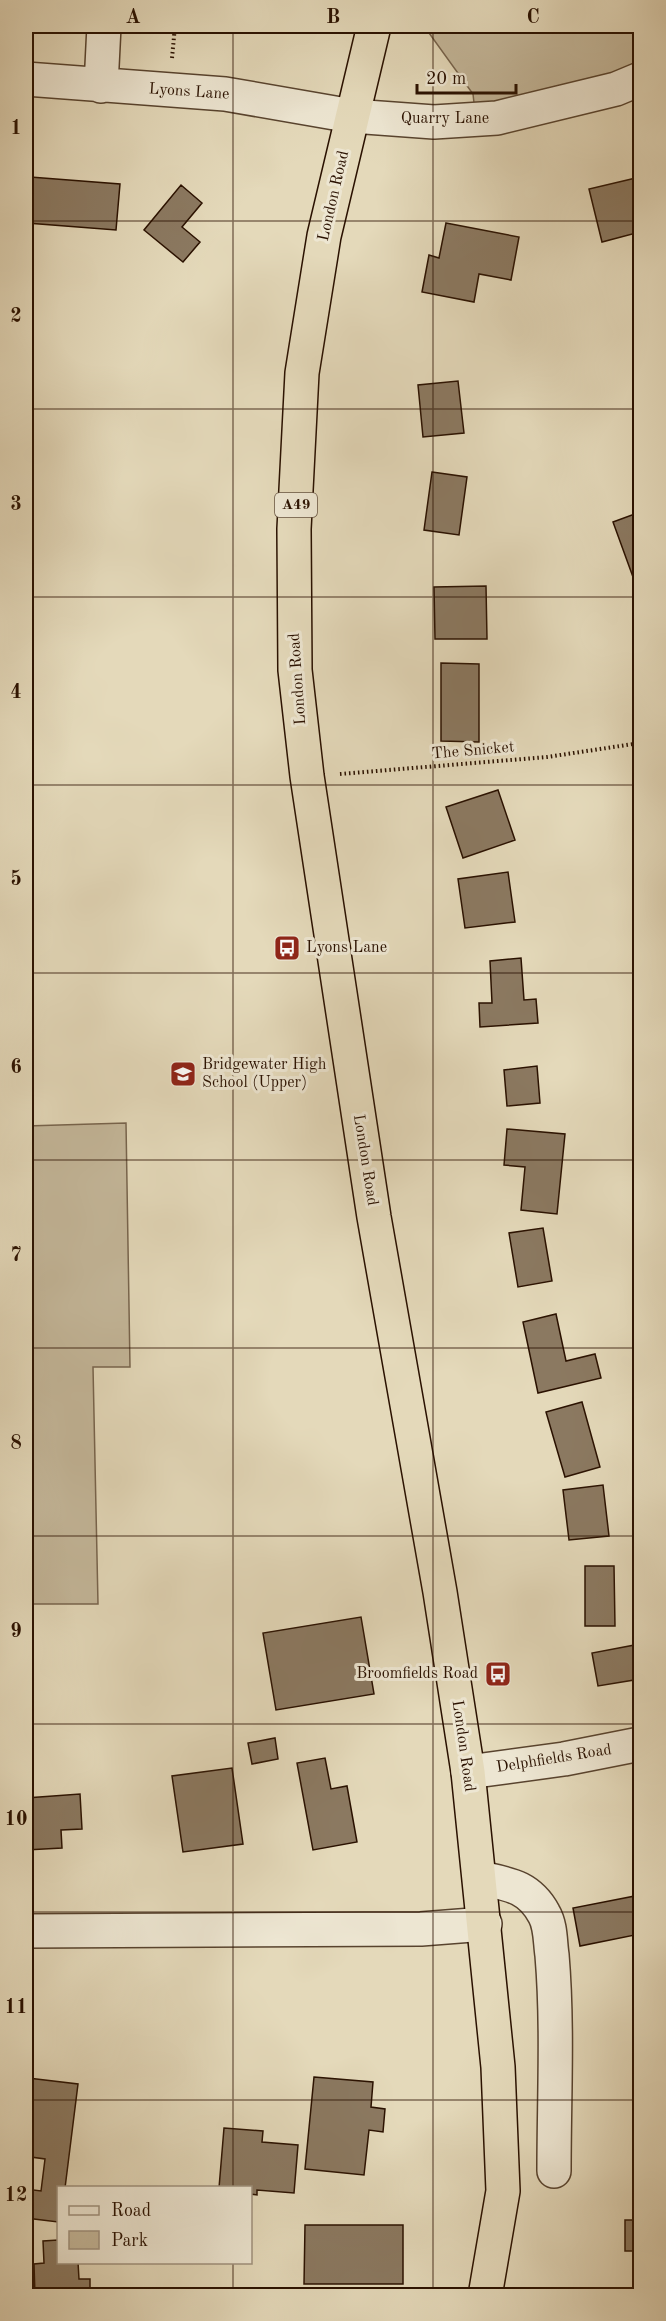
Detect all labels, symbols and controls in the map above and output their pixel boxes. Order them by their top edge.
text: A [125,8,141,28]
text: B [326,8,340,28]
text: C [526,8,540,28]
scale bar [417,57,516,95]
text: 20 m [426,70,466,88]
street label: Lyons Lane [148,81,230,103]
street label: Quarry Lane [401,111,489,127]
text: 1 [10,119,22,139]
street label: London Road [316,149,352,243]
text: 2 [10,307,22,327]
road number: A49 [275,493,317,517]
text: 3 [10,495,22,515]
street label: London Road [287,632,309,726]
text: 4 [10,683,22,703]
street label: The Snicket [431,739,515,763]
text: 5 [10,869,22,890]
bus stop icon: Lyons Lane [272,933,302,963]
place label: Lyons Lane [306,940,387,956]
place label: Bridgewater High School (Upper) [202,1057,327,1091]
text: 6 [10,1058,22,1078]
school or university icon: Bridgewater High School (Upper) [168,1059,198,1089]
street label: London Road [350,1113,380,1207]
text: 7 [10,1246,22,1266]
text: 8 [10,1434,22,1454]
text: 9 [10,1622,22,1642]
bus stop icon: Broomfields Road [483,1659,513,1689]
place label: Broomfields Road [356,1666,478,1682]
street label: London Road [449,1699,477,1793]
street label: Delphfields Road [495,1742,613,1776]
text: 10 [4,1810,28,1830]
text: 11 [4,1998,28,2018]
text: 12 [4,2186,28,2206]
legend [57,2186,252,2264]
text: Road [111,2202,151,2220]
text: Park [111,2232,148,2250]

